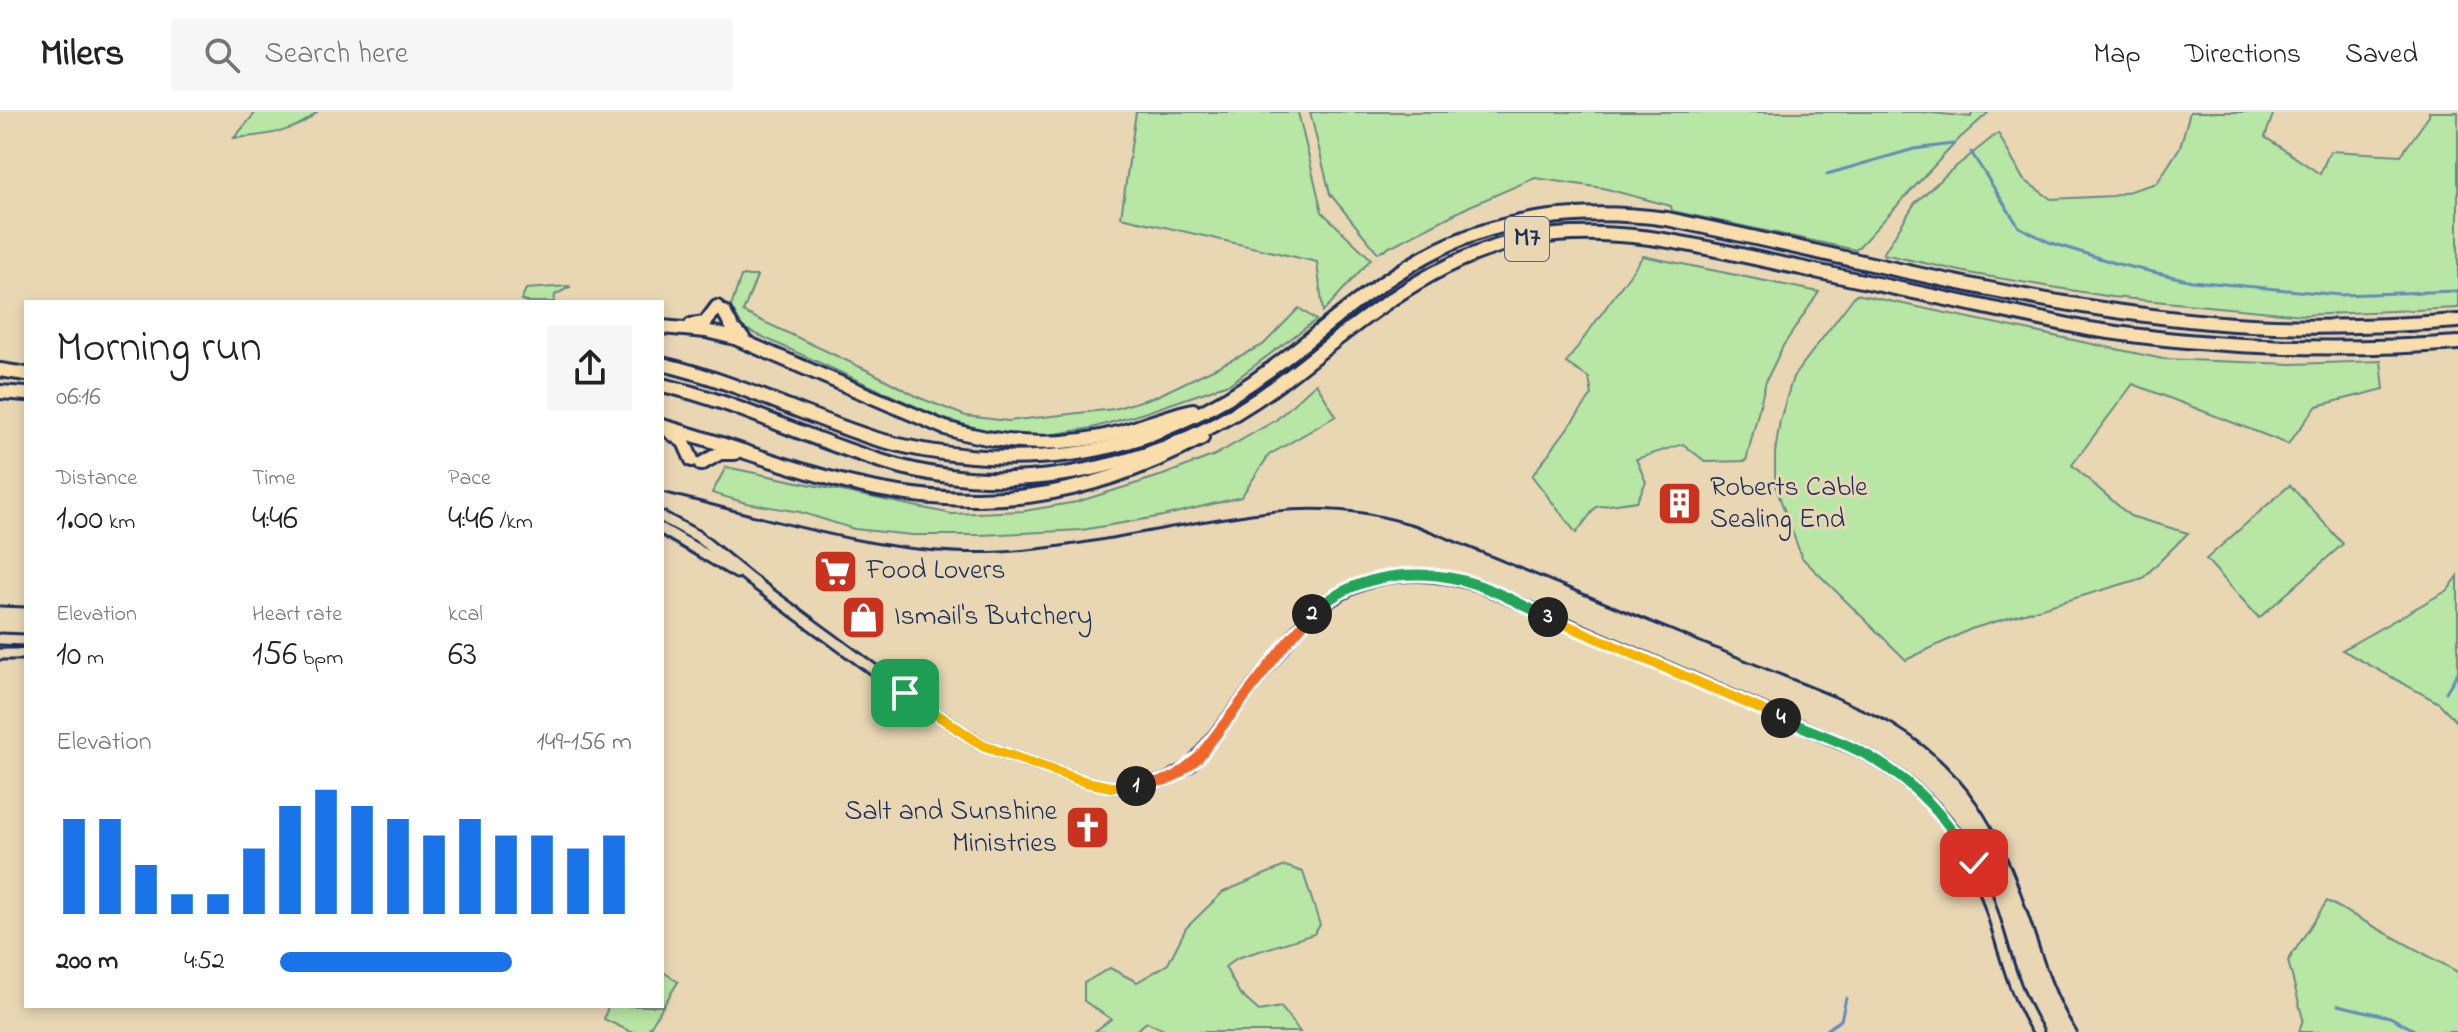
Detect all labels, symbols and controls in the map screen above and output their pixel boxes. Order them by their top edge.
search box [172,19,732,91]
text: Milers [40,27,124,83]
icon: search [200,33,244,77]
text: Search here [264,33,408,77]
text: Map [2093,35,2141,76]
text: Directions [2185,35,2301,76]
text: Saved [2345,35,2418,76]
road number: M7 [1505,217,1549,261]
text: Morning run [56,317,262,381]
button: share [548,326,632,410]
text: 06:16 [56,379,101,417]
text: Distance [56,463,137,495]
text: Time [252,463,296,495]
text: Pace [448,463,491,495]
place label: Roberts Cable Sealing End [1710,468,1868,541]
building icon: Roberts Cable Sealing End [1655,480,1703,528]
text: 1.00 [56,495,103,545]
text: 4:46 [252,495,298,545]
text: 4:46 [448,495,494,545]
text: km [103,507,135,539]
text: /km [494,507,533,539]
supermarket icon: Food Lovers [811,547,859,595]
place label: Food Lovers [865,551,1006,592]
shop icon: Ismail's Butchery [839,593,887,641]
pin: 2 [1292,594,1332,634]
place label: Ismail's Butchery [894,597,1092,638]
pin: 3 [1528,597,1568,637]
text: 2 [1307,598,1317,630]
text: Elevation [56,599,137,631]
text: Heart rate [252,599,342,631]
text: kcal [448,599,483,631]
text: 3 [1543,601,1553,633]
text: 10 [56,631,82,681]
text: 156 [252,631,297,681]
text: 63 [448,631,477,681]
text: m [82,643,104,675]
text: bpm [297,643,343,675]
pin [871,659,939,727]
icon: arrive [883,671,927,715]
pin: 4 [1761,698,1801,738]
text: 4 [1776,702,1786,734]
text: Elevation [56,724,152,762]
text: 149–156 m [536,724,632,762]
pin: 1 [1116,766,1156,806]
text: 1 [1133,770,1140,802]
place label: Salt and Sunshine Ministries [844,792,1057,865]
church icon: Salt and Sunshine Ministries [1064,804,1112,852]
pin [1940,829,2008,897]
icon: check [1952,841,1996,885]
text: 200 m [56,943,118,981]
text: 4:52 [184,943,225,981]

